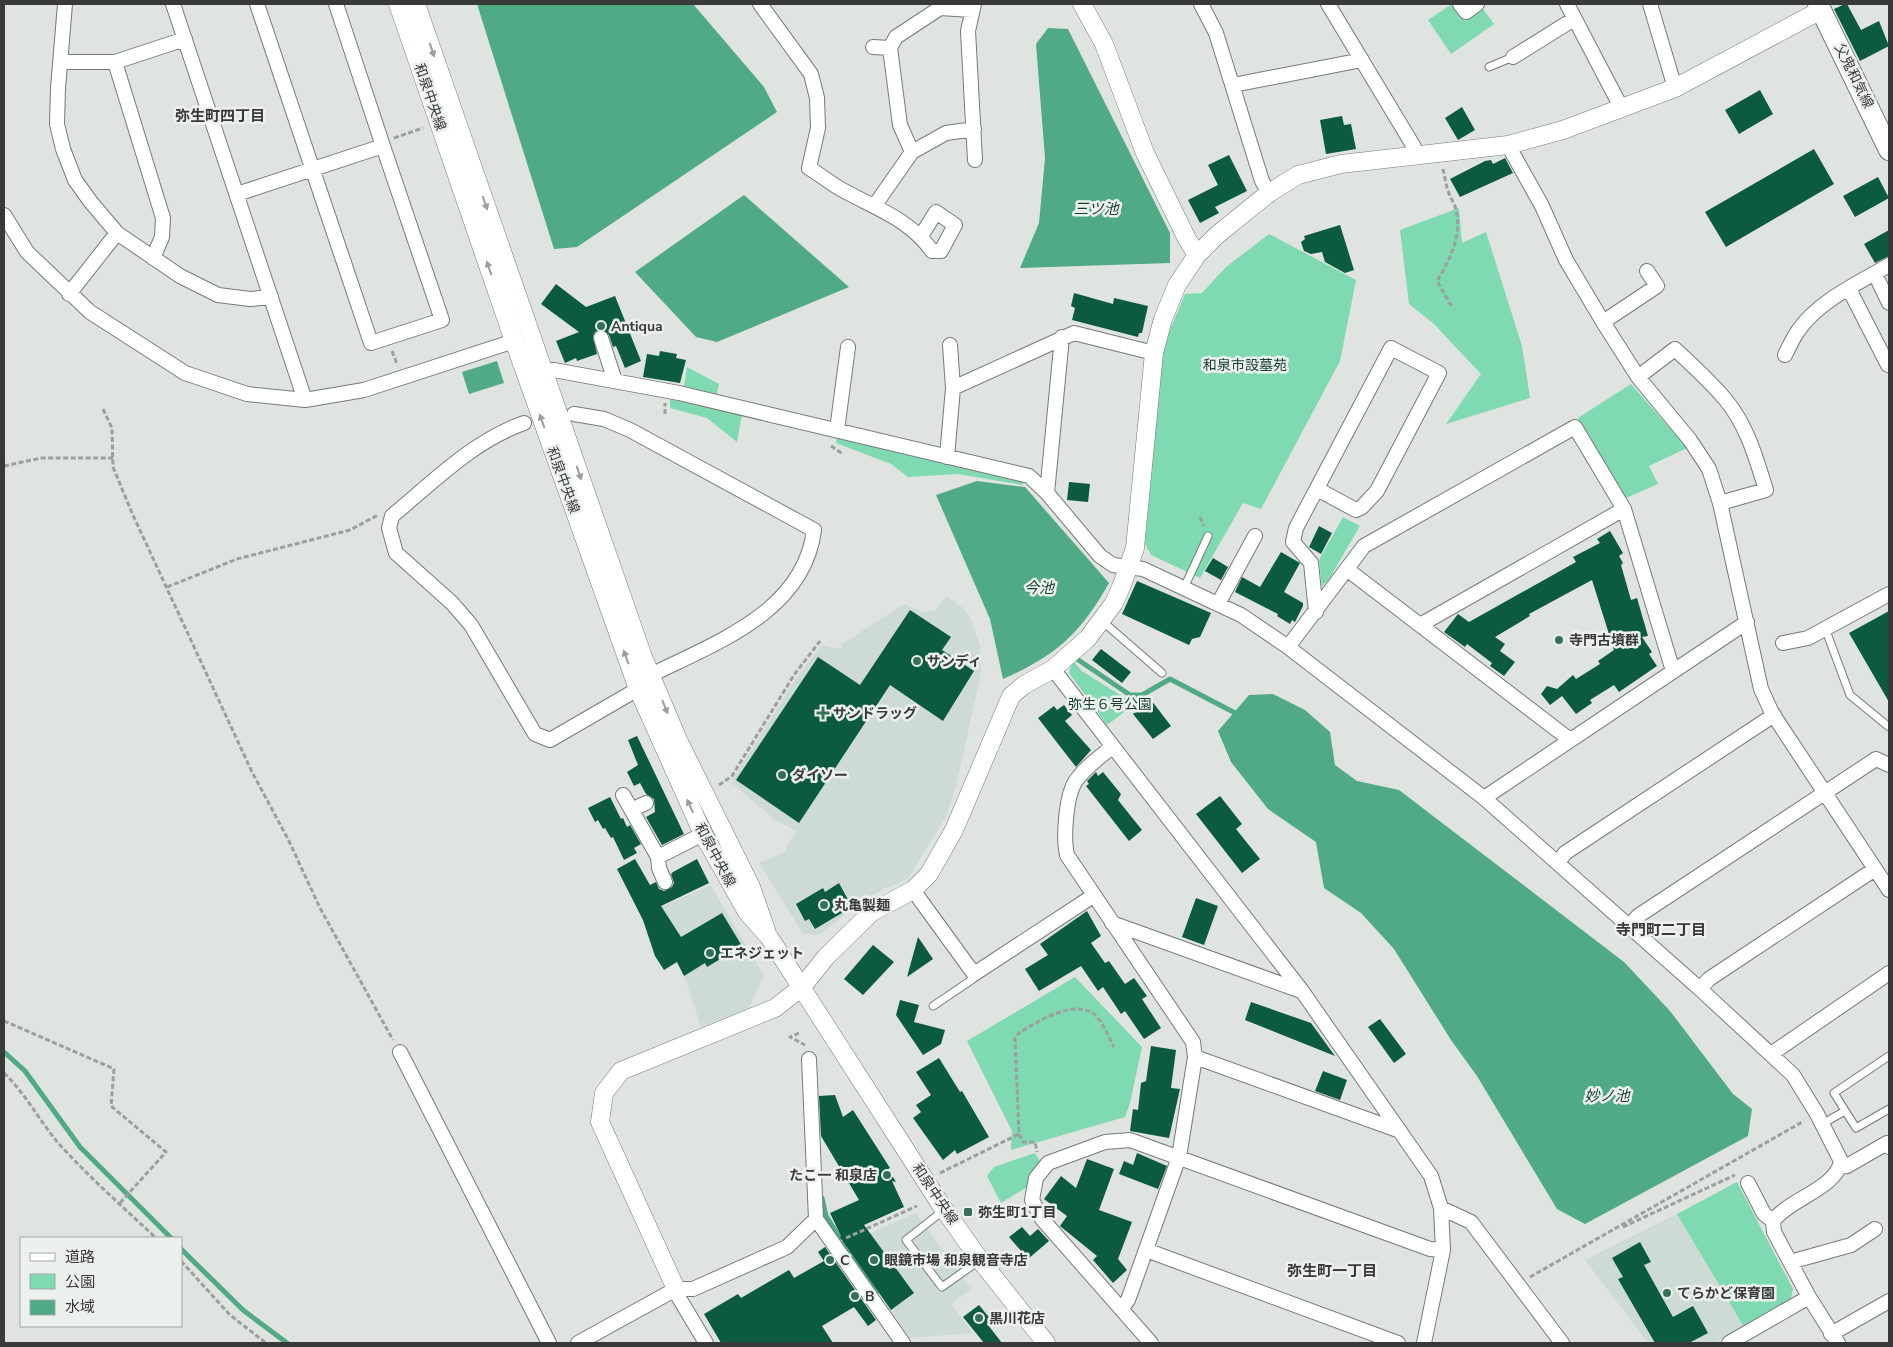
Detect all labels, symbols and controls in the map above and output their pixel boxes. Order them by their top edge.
street label: 父鬼和気線 [1830,40,1878,112]
one-way arrow [428,43,436,58]
street label: 和泉中央線 [410,61,450,133]
district label: 弥生町四丁目 [175,106,265,126]
one-way arrow [482,196,489,211]
water label: 三ツ池 [1073,199,1120,219]
one-way arrow [485,260,493,275]
place label: Antiqua [611,317,663,336]
marker: Antiqua [595,320,607,332]
park label: 和泉市設墓苑 [1203,356,1287,375]
one-way arrow [538,414,545,429]
street label: 和泉中央線 [542,444,584,516]
one-way arrow [576,465,583,480]
water label: 今池 [1024,578,1056,598]
place label: 寺門古墳群 [1569,631,1639,650]
marker: 寺門古墳群 [1553,634,1565,646]
one-way arrow [622,649,630,664]
place label: サンディ [927,652,982,671]
marker: サンディ [911,655,923,667]
park label: 弥生６号公園 [1068,695,1152,714]
one-way arrow [661,700,669,714]
place label: サンドラッグ [833,704,917,723]
marker: サンドラッグ [817,707,829,719]
place label: ダイソー [792,766,848,785]
marker: ダイソー [776,769,788,781]
one-way arrow [686,799,694,813]
street label: 和泉中央線 [690,820,740,890]
place label: 丸亀製麺 [834,896,890,915]
marker: 丸亀製麺 [818,899,830,911]
district label: 寺門町二丁目 [1616,920,1706,940]
place label: エネジェット [720,944,804,963]
marker: エネジェット [704,947,716,959]
water label: 妙ノ池 [1584,1086,1631,1106]
street label: 和泉中央線 [908,1160,962,1228]
place label: たこ一 和泉店 [789,1166,877,1185]
marker: たこ一 和泉店 [881,1169,893,1181]
place label: 弥生町1丁目 [978,1203,1056,1222]
marker: 弥生町1丁目 [962,1206,974,1218]
legend [20,1237,182,1327]
text: 道路 [65,1247,95,1267]
place label: C [840,1251,850,1270]
place label: 眼鏡市場 和泉観音寺店 [884,1251,1028,1270]
marker: C [824,1254,836,1266]
marker: 眼鏡市場 和泉観音寺店 [868,1254,880,1266]
district label: 弥生町一丁目 [1287,1261,1377,1281]
text: 公園 [65,1272,95,1292]
place label: てらかど保育園 [1677,1284,1775,1303]
place label: B [865,1287,875,1306]
marker: てらかど保育園 [1661,1287,1673,1299]
marker: B [849,1290,861,1302]
text: 水域 [65,1297,95,1317]
place label: 黒川花店 [989,1309,1045,1328]
marker: 黒川花店 [973,1312,985,1324]

